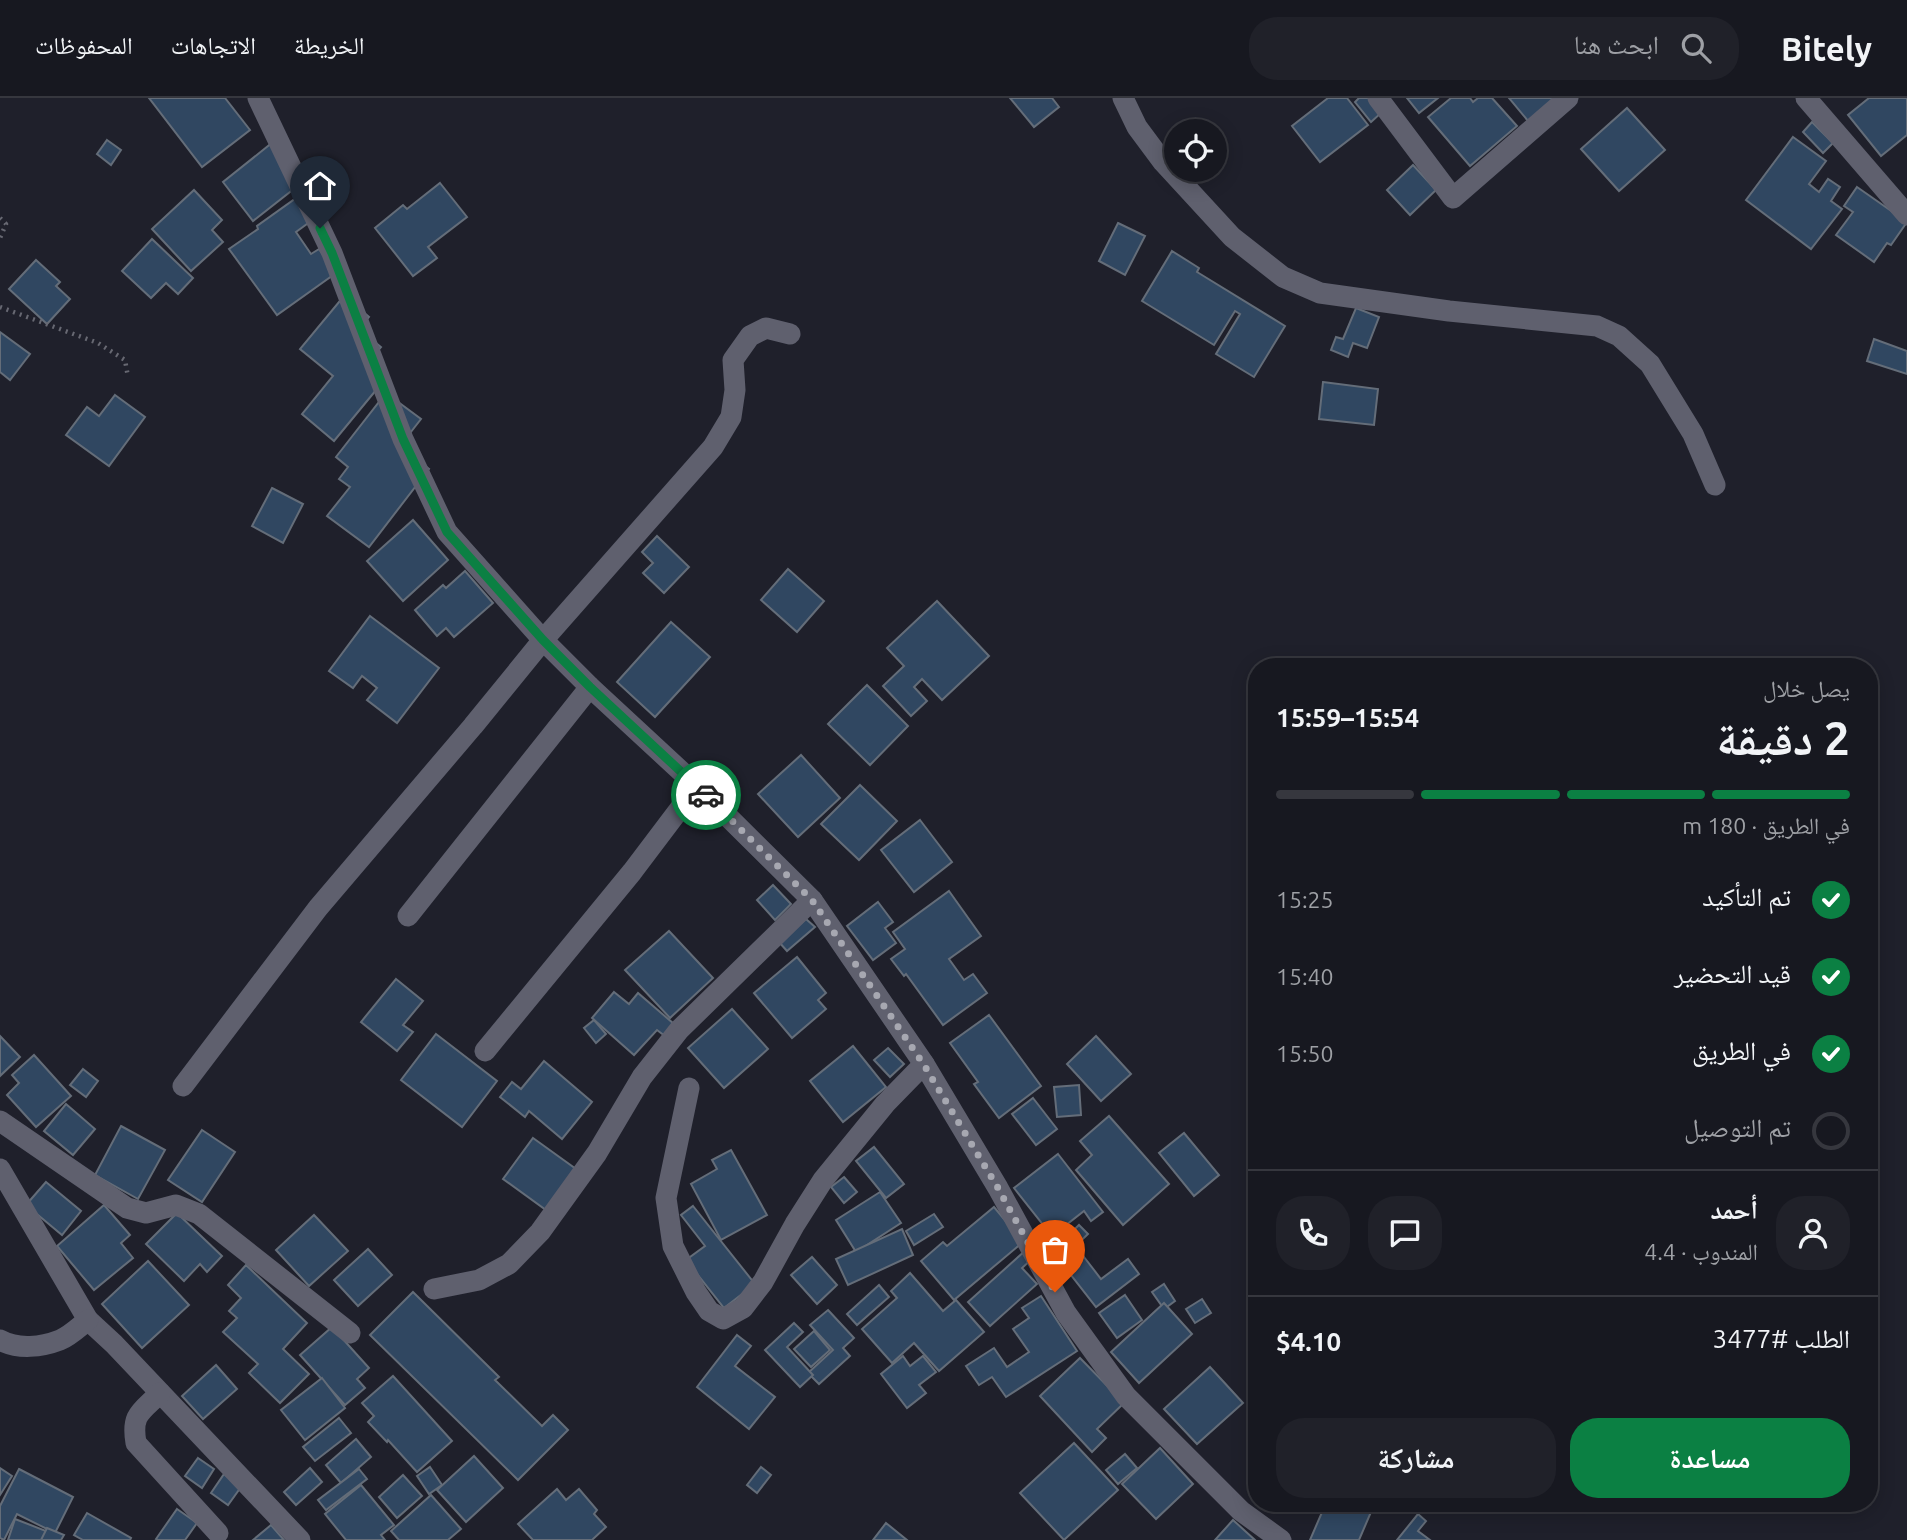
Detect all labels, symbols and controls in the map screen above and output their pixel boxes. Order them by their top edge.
search box [1249,17,1739,80]
icon: search [1677,29,1715,67]
text: ابحث هنا [1574,30,1659,59]
text: Bitely [1781,30,1872,67]
text: المحفوظات [35,32,133,59]
text: الاتجاهات [171,32,256,59]
text: الخريطة [294,32,365,59]
map controls [1164,119,1227,182]
button: locate [1164,119,1227,182]
pin [290,156,350,228]
icon: home [301,167,339,205]
text: يصل خلال [1763,676,1850,701]
text: 15:54–15:59 [1276,703,1419,732]
text: 2 دقيقة [1717,712,1850,764]
courier [671,760,741,830]
icon: car [687,776,725,814]
text: في الطريق · 180 m [1682,813,1850,838]
icon: check [1812,881,1850,919]
text: تم التأكيد [1702,882,1791,911]
text: 15:25 [1276,887,1334,912]
icon: check [1812,958,1850,996]
text: قيد التحضير [1674,959,1791,988]
text: 15:40 [1276,964,1334,989]
icon: check [1812,1035,1850,1073]
text: في الطريق [1692,1036,1791,1065]
text: 15:50 [1276,1041,1334,1066]
text: تم التوصيل [1684,1113,1791,1142]
text: أحمد [1710,1195,1758,1224]
button: phone [1276,1196,1350,1270]
button: chat [1368,1196,1442,1270]
button: person [1776,1196,1850,1270]
pin [1025,1220,1085,1292]
icon: bag [1036,1231,1074,1269]
text: المندوب · 4.4 [1644,1239,1758,1264]
text: الطلب #3477 [1713,1324,1850,1353]
text: $4.10 [1276,1327,1341,1356]
button: مشاركة [1276,1418,1556,1498]
button: مساعدة [1570,1418,1850,1498]

